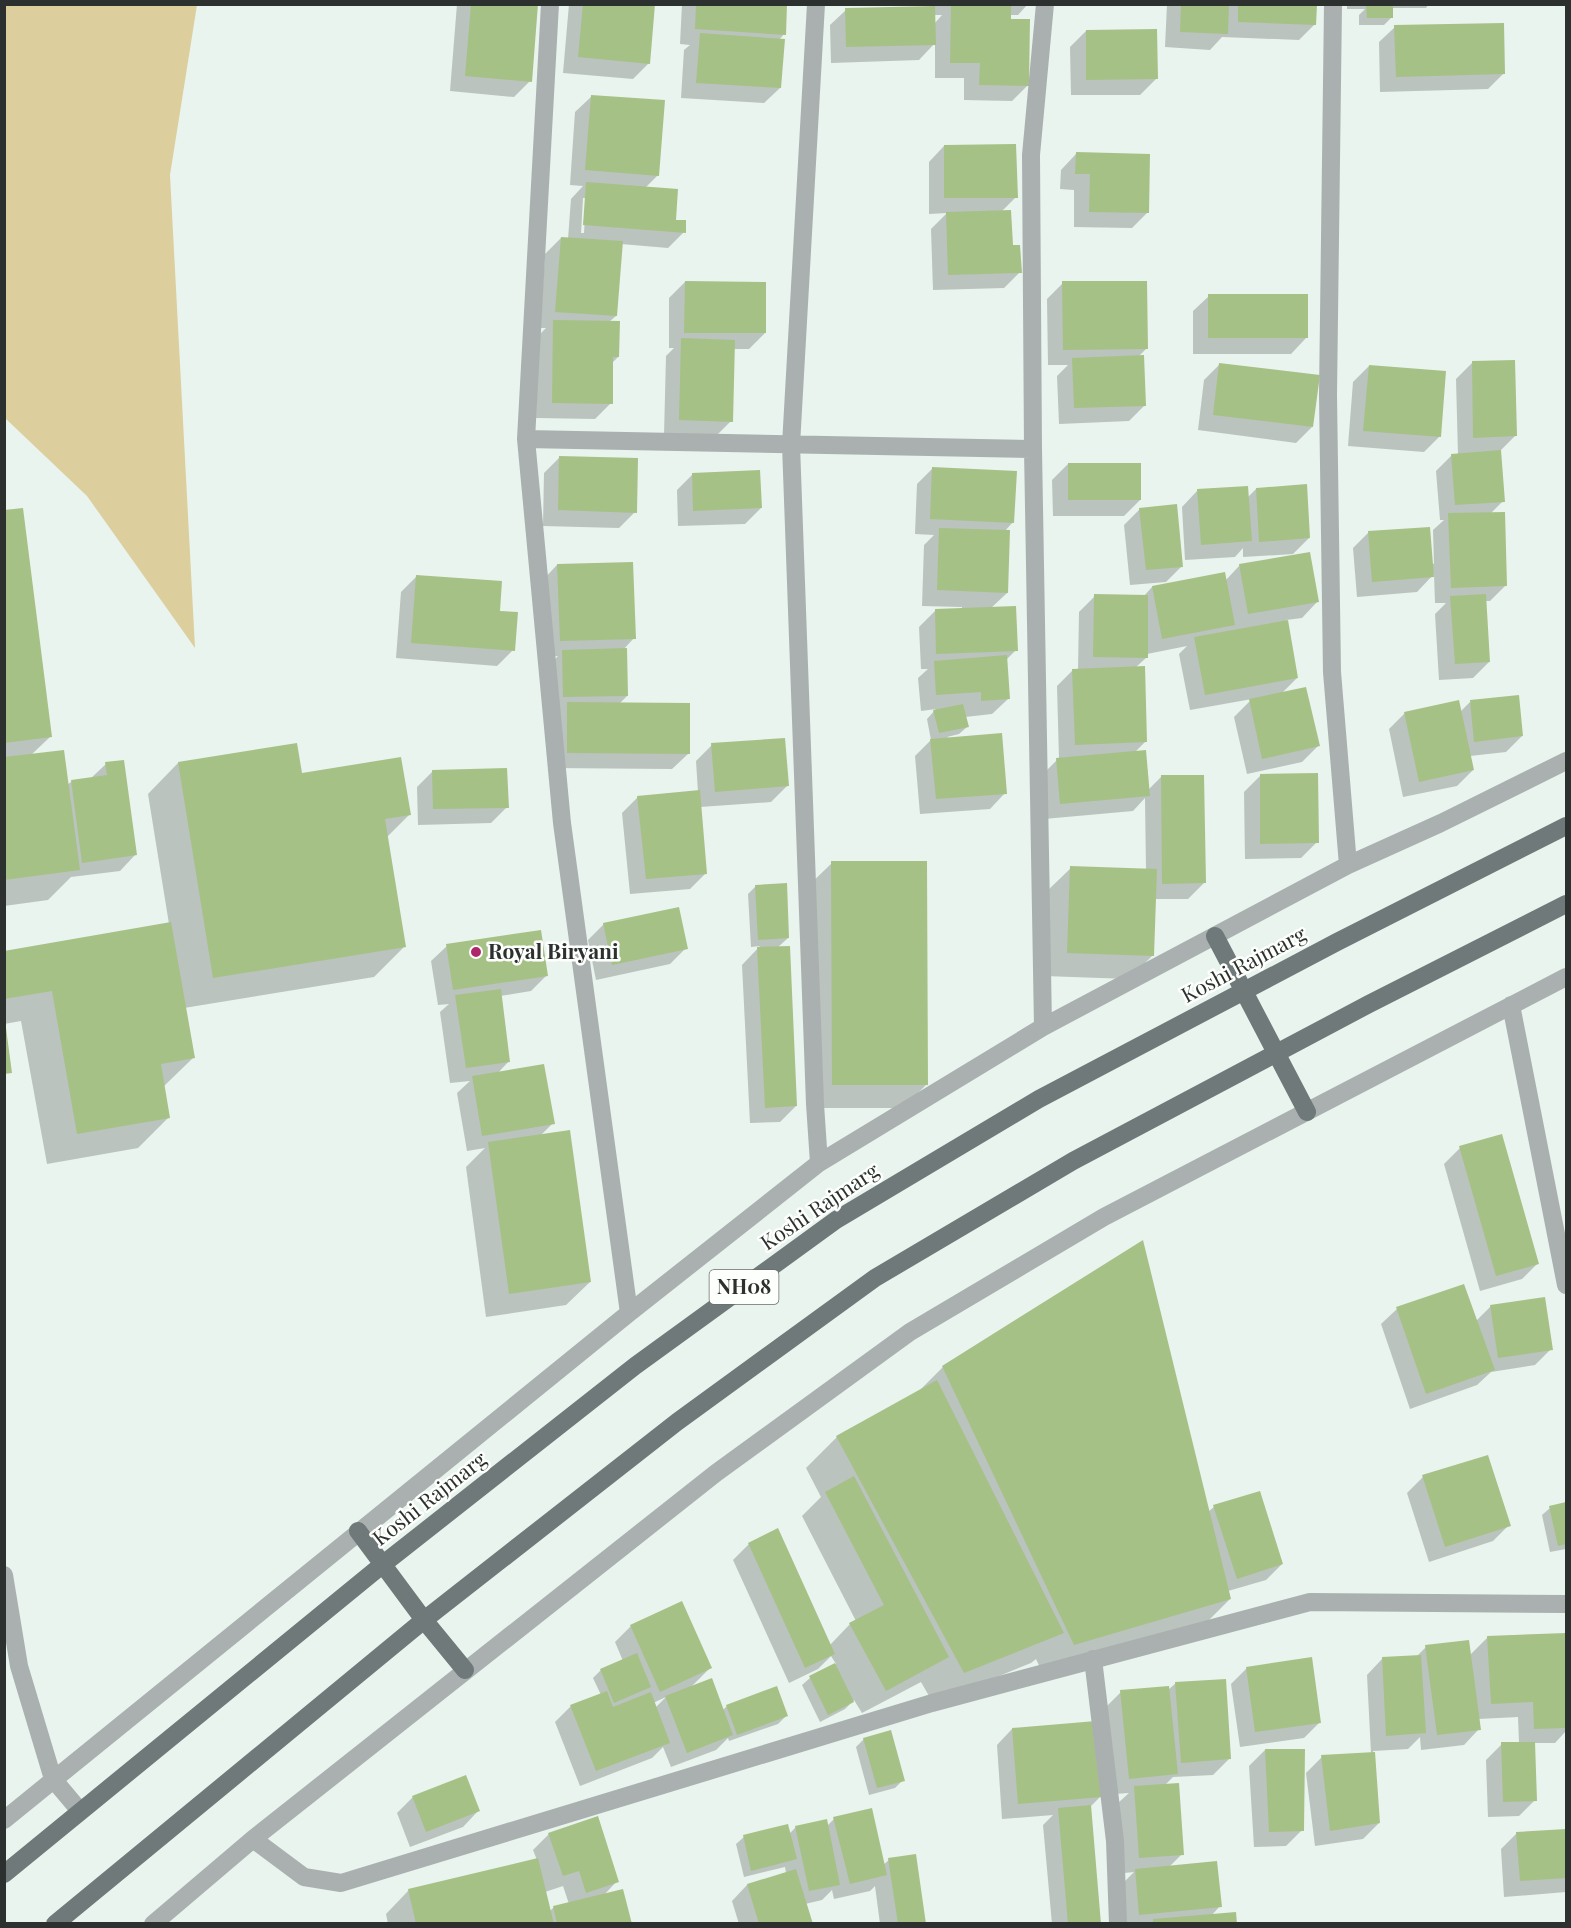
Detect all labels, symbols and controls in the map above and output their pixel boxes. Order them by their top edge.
street label: Koshi Rajmarg [1176,919,1310,1008]
place label: Royal Biryani [488,936,619,964]
marker: Royal Biryani [469,945,483,959]
street label: Koshi Rajmarg [754,1155,884,1255]
road number: NH08 [710,1270,778,1304]
street label: Koshi Rajmarg [366,1444,492,1551]

